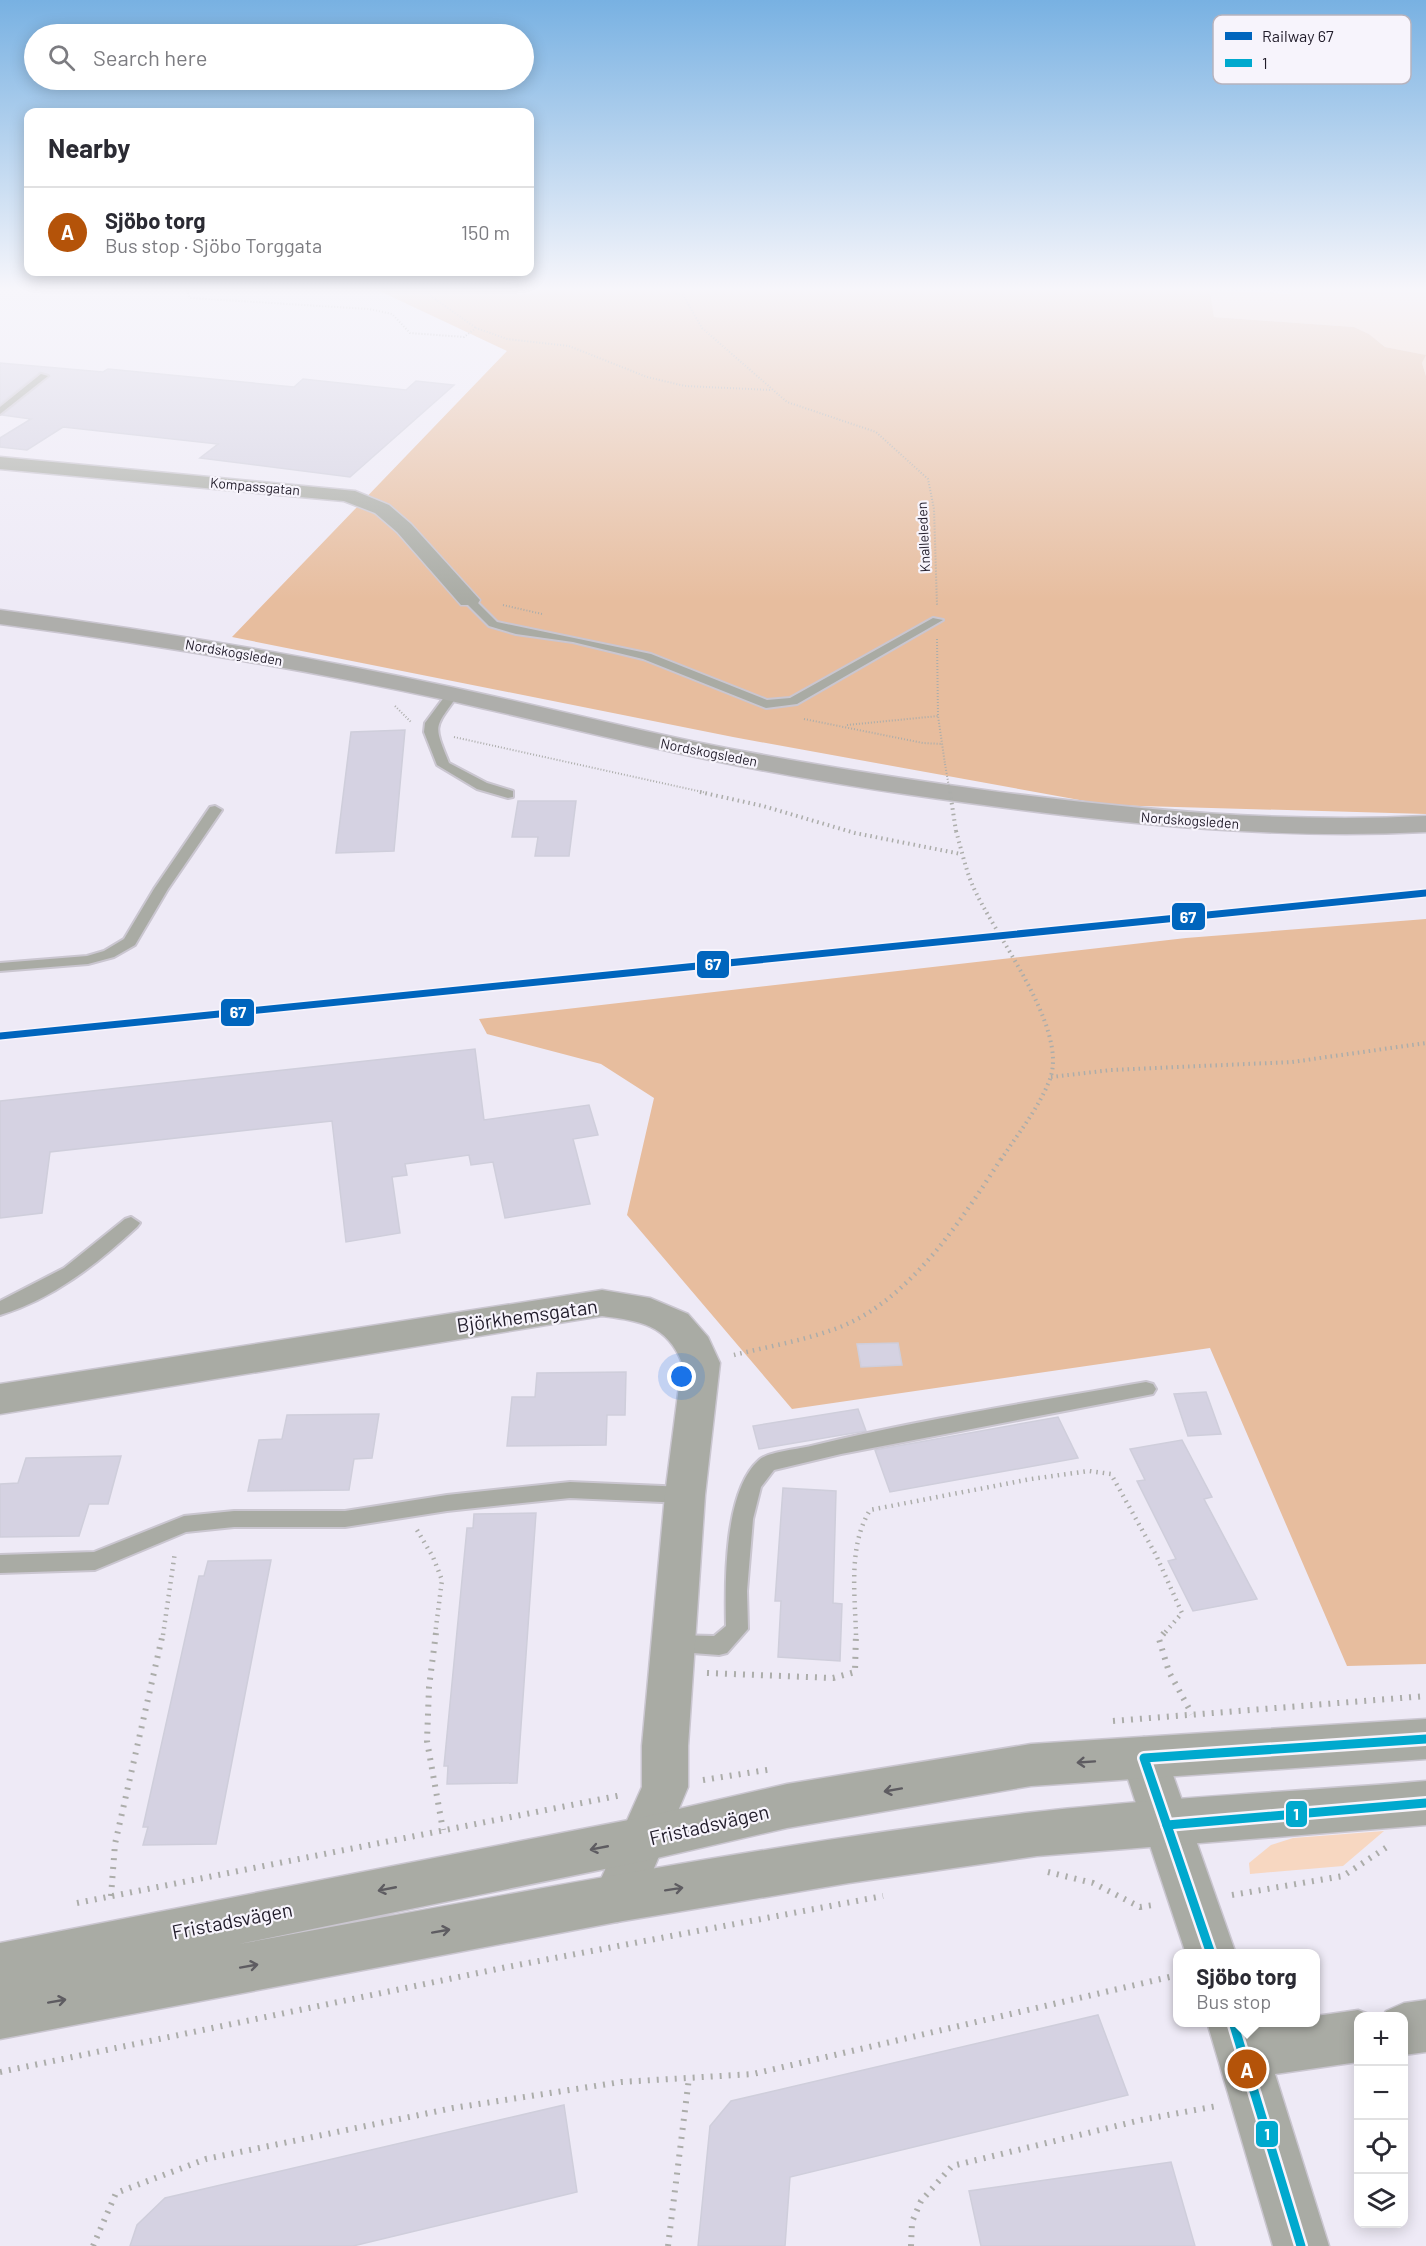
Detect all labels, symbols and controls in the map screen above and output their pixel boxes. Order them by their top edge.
legend [1213,15,1411,84]
search box [24,24,534,90]
text: Railway 67 [1262,26,1334,45]
icon: search [45,41,78,74]
text: Search here [93,44,207,70]
text: 1 [1262,53,1268,72]
text: Nearby [48,132,130,163]
text: Sjöbo torg [105,207,205,233]
text: A [61,220,74,244]
text: 150 m [461,220,510,244]
text: Bus stop · Sjöbo Torggata [105,233,322,257]
street label: Kompassgatan [209,474,301,498]
street label: Knalleleden [913,501,933,573]
street label: Nordskogsleden [184,635,284,669]
street label: Nordskogsleden [659,734,759,770]
street label: Nordskogsleden [1140,808,1240,832]
line badge: 67 [1171,902,1206,931]
text: 67 [1180,907,1196,926]
line badge: 67 [696,950,730,979]
text: 67 [705,954,721,973]
line badge: 67 [220,998,255,1027]
text: 67 [230,1002,246,1021]
street label: Björkhemsgatan [455,1293,599,1337]
your location [667,1362,696,1391]
one-way arrow [1076,1756,1096,1767]
one-way arrow [883,1785,903,1796]
street label: Fristadsvägen [647,1799,771,1849]
line badge: 1 [1285,1800,1308,1828]
text: 1 [1293,1804,1299,1823]
one-way arrow [589,1843,609,1854]
one-way arrow [664,1883,684,1894]
one-way arrow [377,1884,397,1895]
street label: Fristadsvägen [170,1897,294,1943]
one-way arrow [431,1925,450,1936]
popup [1173,1949,1320,2027]
one-way arrow [239,1960,258,1971]
text: Sjöbo torg [1196,1963,1297,1989]
text: Bus stop [1196,1989,1271,2013]
one-way arrow [47,1995,67,2006]
map controls [1354,2012,1408,2228]
button: + [1354,2012,1408,2066]
pin: A [1228,2046,1266,2092]
button: − [1354,2066,1408,2120]
line badge: 1 [1255,2120,1279,2148]
button: locate [1354,2120,1408,2174]
text: 1 [1264,2124,1270,2143]
button: layers [1354,2174,1408,2228]

